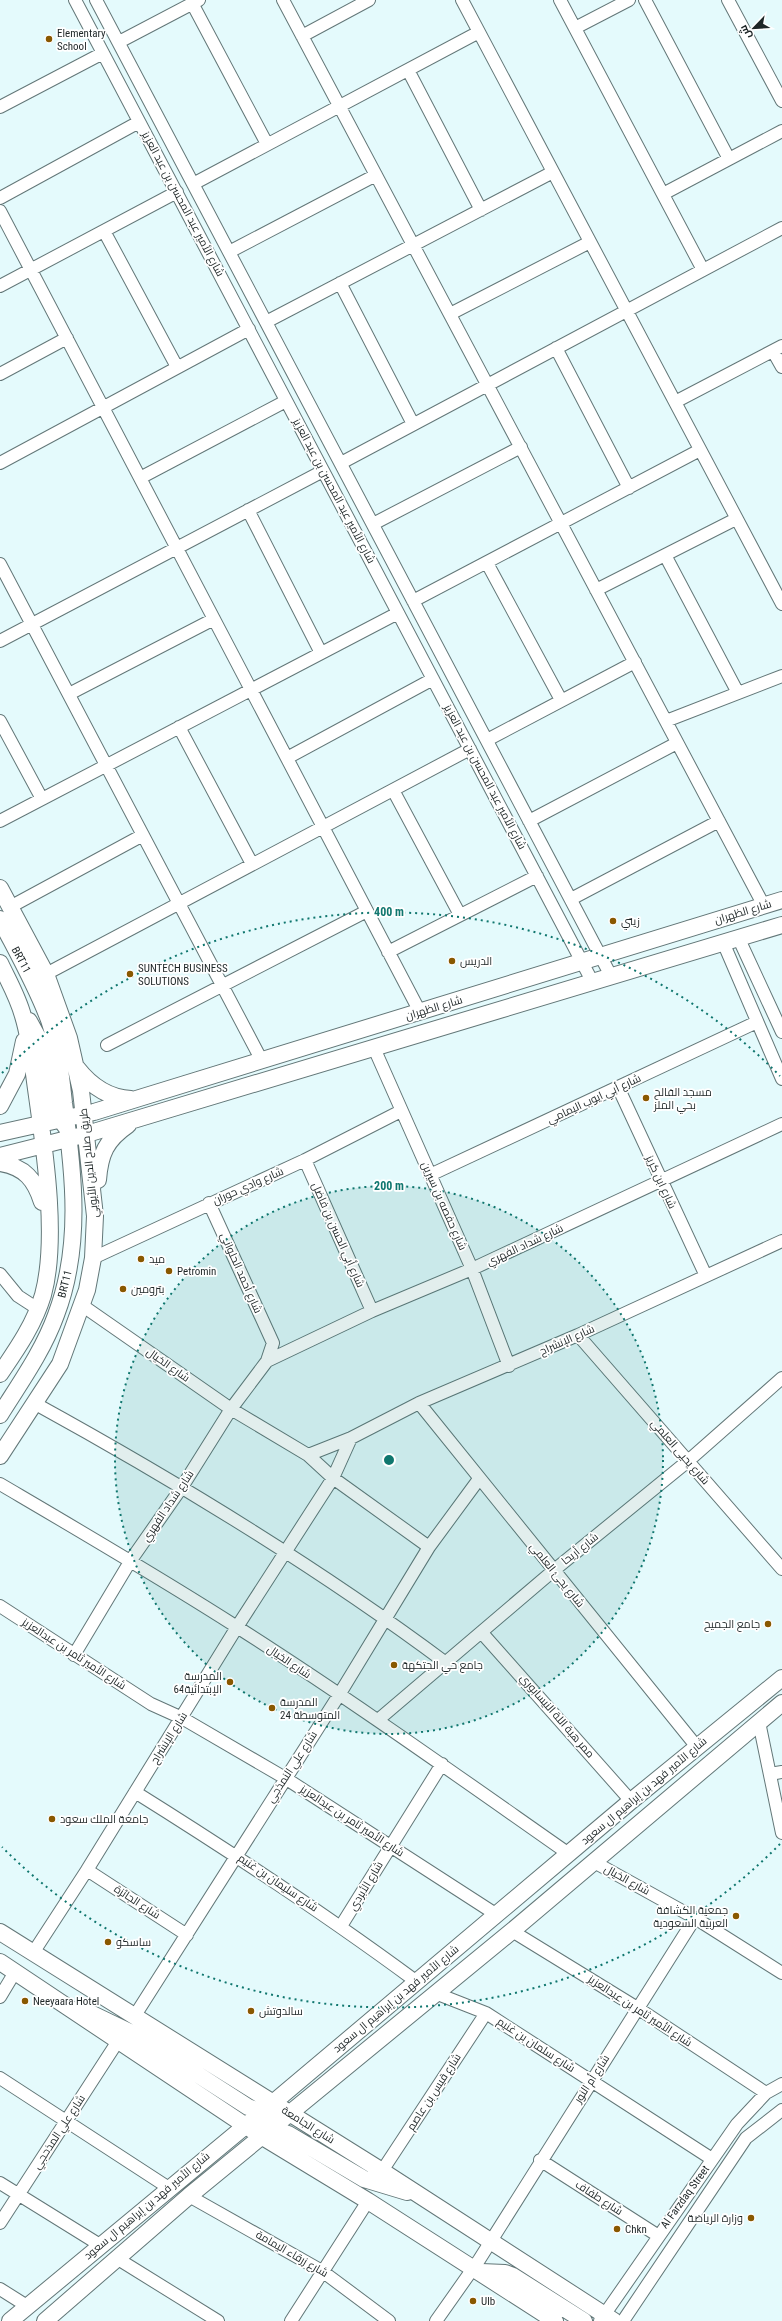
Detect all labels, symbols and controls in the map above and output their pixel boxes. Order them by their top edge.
north arrow [734,8,774,48]
text: ش [737,23,754,41]
place label: Elementary School [57,27,106,53]
marker: Elementary School [44,34,54,44]
street label: شارع الأمير عبد المحسن بن عبد العزيز [138,128,227,279]
street label: شارع الأمير عبد المحسن بن عبد العزيز [289,415,378,566]
street label: شارع الأمير عبد المحسن بن عبد العزيز [440,701,529,852]
street label: شارع الظهران [713,897,773,928]
text: 400 m [374,905,404,919]
place label: زيتي [621,915,640,930]
marker: زيتي [608,916,618,926]
street label: BRT11 [9,945,33,975]
place label: الدريس [460,955,492,968]
marker: الدريس [447,956,457,966]
place label: SUNTECH BUSINESS SOLUTIONS [138,962,228,988]
marker: SUNTECH BUSINESS SOLUTIONS [125,969,135,979]
street label: شارع الظهران [404,993,464,1024]
street label: شارع أبي ايوب اليمامي [545,1071,644,1128]
place label: مسجد الفالح بحي الملز [653,1086,712,1114]
marker: مسجد الفالح بحي الملز [641,1093,651,1103]
street label: طريق صلاح الدين الأيوبي [77,1107,103,1218]
street label: شارع ابن كريز [642,1152,679,1211]
street label: شارع حفصه بن سيرين [418,1160,469,1253]
street label: شارع وادي حوران [211,1165,286,1209]
text: 200 m [374,1179,404,1193]
street label: شارع أبي الحسن بن فاضل [307,1180,368,1290]
street label: شارع شداد الفهري [485,1222,566,1270]
street label: شارع أحمد الحلواني [216,1230,265,1316]
place label: ميد [149,1253,165,1266]
marker: ميد [136,1254,146,1264]
place label: Petromin [177,1265,216,1278]
marker: Petromin [164,1266,174,1276]
street label: BRT11 [55,1269,75,1299]
place label: بترومين [131,1283,165,1296]
marker: بترومين [118,1284,128,1294]
street label: شارع الإنشراح [538,1322,597,1359]
street label: شارع الخيال [143,1345,192,1386]
street label: شارع يحيى العلمي [647,1417,712,1489]
centre of rings [382,1453,396,1467]
street label: شارع شداد الفهري [139,1468,198,1545]
street label: شارع أريحا [558,1530,602,1568]
street label: شارع يحئ العلمي [525,1540,587,1611]
street label: شارع الأمير ثامر بن عبدالعزيز [18,1615,128,1693]
place label: جامع الجميح [704,1618,760,1632]
marker: جامع الجميح [763,1619,773,1629]
street label: شارع الخيال [264,1643,313,1682]
place label: جامع حي الجتكهة [402,1659,483,1674]
marker: جامع حي الجتكهة [389,1660,399,1670]
place label: المدرسة الإبتدائية64 [174,1670,222,1696]
street label: ممر هبة اللة النيسابوري [516,1671,597,1762]
marker: المدرسة الإبتدائية64 [225,1677,235,1687]
place label: المدرسة المتوسطة 24 [280,1696,340,1722]
marker: المدرسة المتوسطة 24 [267,1703,277,1713]
street label: شارع الإنشراح [148,1710,191,1767]
street label: شارع علي النمذجي [264,1729,322,1806]
street label: شارع الأمير فهد بن إبراهيم ال سعود [579,1735,710,1848]
street label: شارع الأمير ثامر بن عبدالعزيز [296,1782,406,1860]
place label: جامعة الملك سعود [60,1813,148,1826]
marker: جامعة الملك سعود [47,1814,57,1824]
street label: شارع سليمان بن غنيم [235,1851,320,1915]
street label: شارع الأبردي [346,1859,388,1914]
street label: شارع الخيال [601,1862,652,1899]
street label: شارع الجائزة [111,1882,162,1923]
place label: جمعية الكشافة العربية السعودية [653,1904,728,1930]
marker: جمعية الكشافة العربية السعودية [731,1911,741,1921]
place label: ساسكو [116,1936,151,1949]
marker: ساسكو [103,1937,113,1947]
street label: شارع الأمير فهد بن إبراهيم ال سعود [331,1943,462,2056]
street label: شارع الأمير ثامر بن عبدالعزيز [584,1972,694,2050]
place label: Neeyaara Hotel [33,1995,99,2008]
marker: Neeyaara Hotel [20,1996,30,2006]
place label: سالدوتش [259,2005,303,2018]
marker: سالدوتش [246,2006,256,2016]
street label: شارع سلمان بن غنيم [494,2015,577,2076]
street label: شارع قيس بن عاصم [404,2051,465,2133]
street label: شارع أم النور [570,2052,613,2107]
street label: شارع علي المذحجي [30,2092,90,2173]
street label: شارع الجامعة [279,2104,337,2147]
street label: شارع الأمير فهد بن إبراهيم ال سعود [82,2150,213,2263]
street label: Al Farzdaq Street [658,2163,712,2231]
street label: شارع طفاف [572,2178,625,2219]
place label: وزارة الرياضة [688,2212,743,2225]
marker: وزارة الرياضة [746,2213,756,2223]
place label: Chkn [625,2223,647,2236]
marker: Chkn [612,2224,622,2234]
street label: شارع زرقاء اليمامة [253,2228,330,2281]
place label: Ulb [481,2295,495,2308]
marker: Ulb [468,2296,478,2306]

